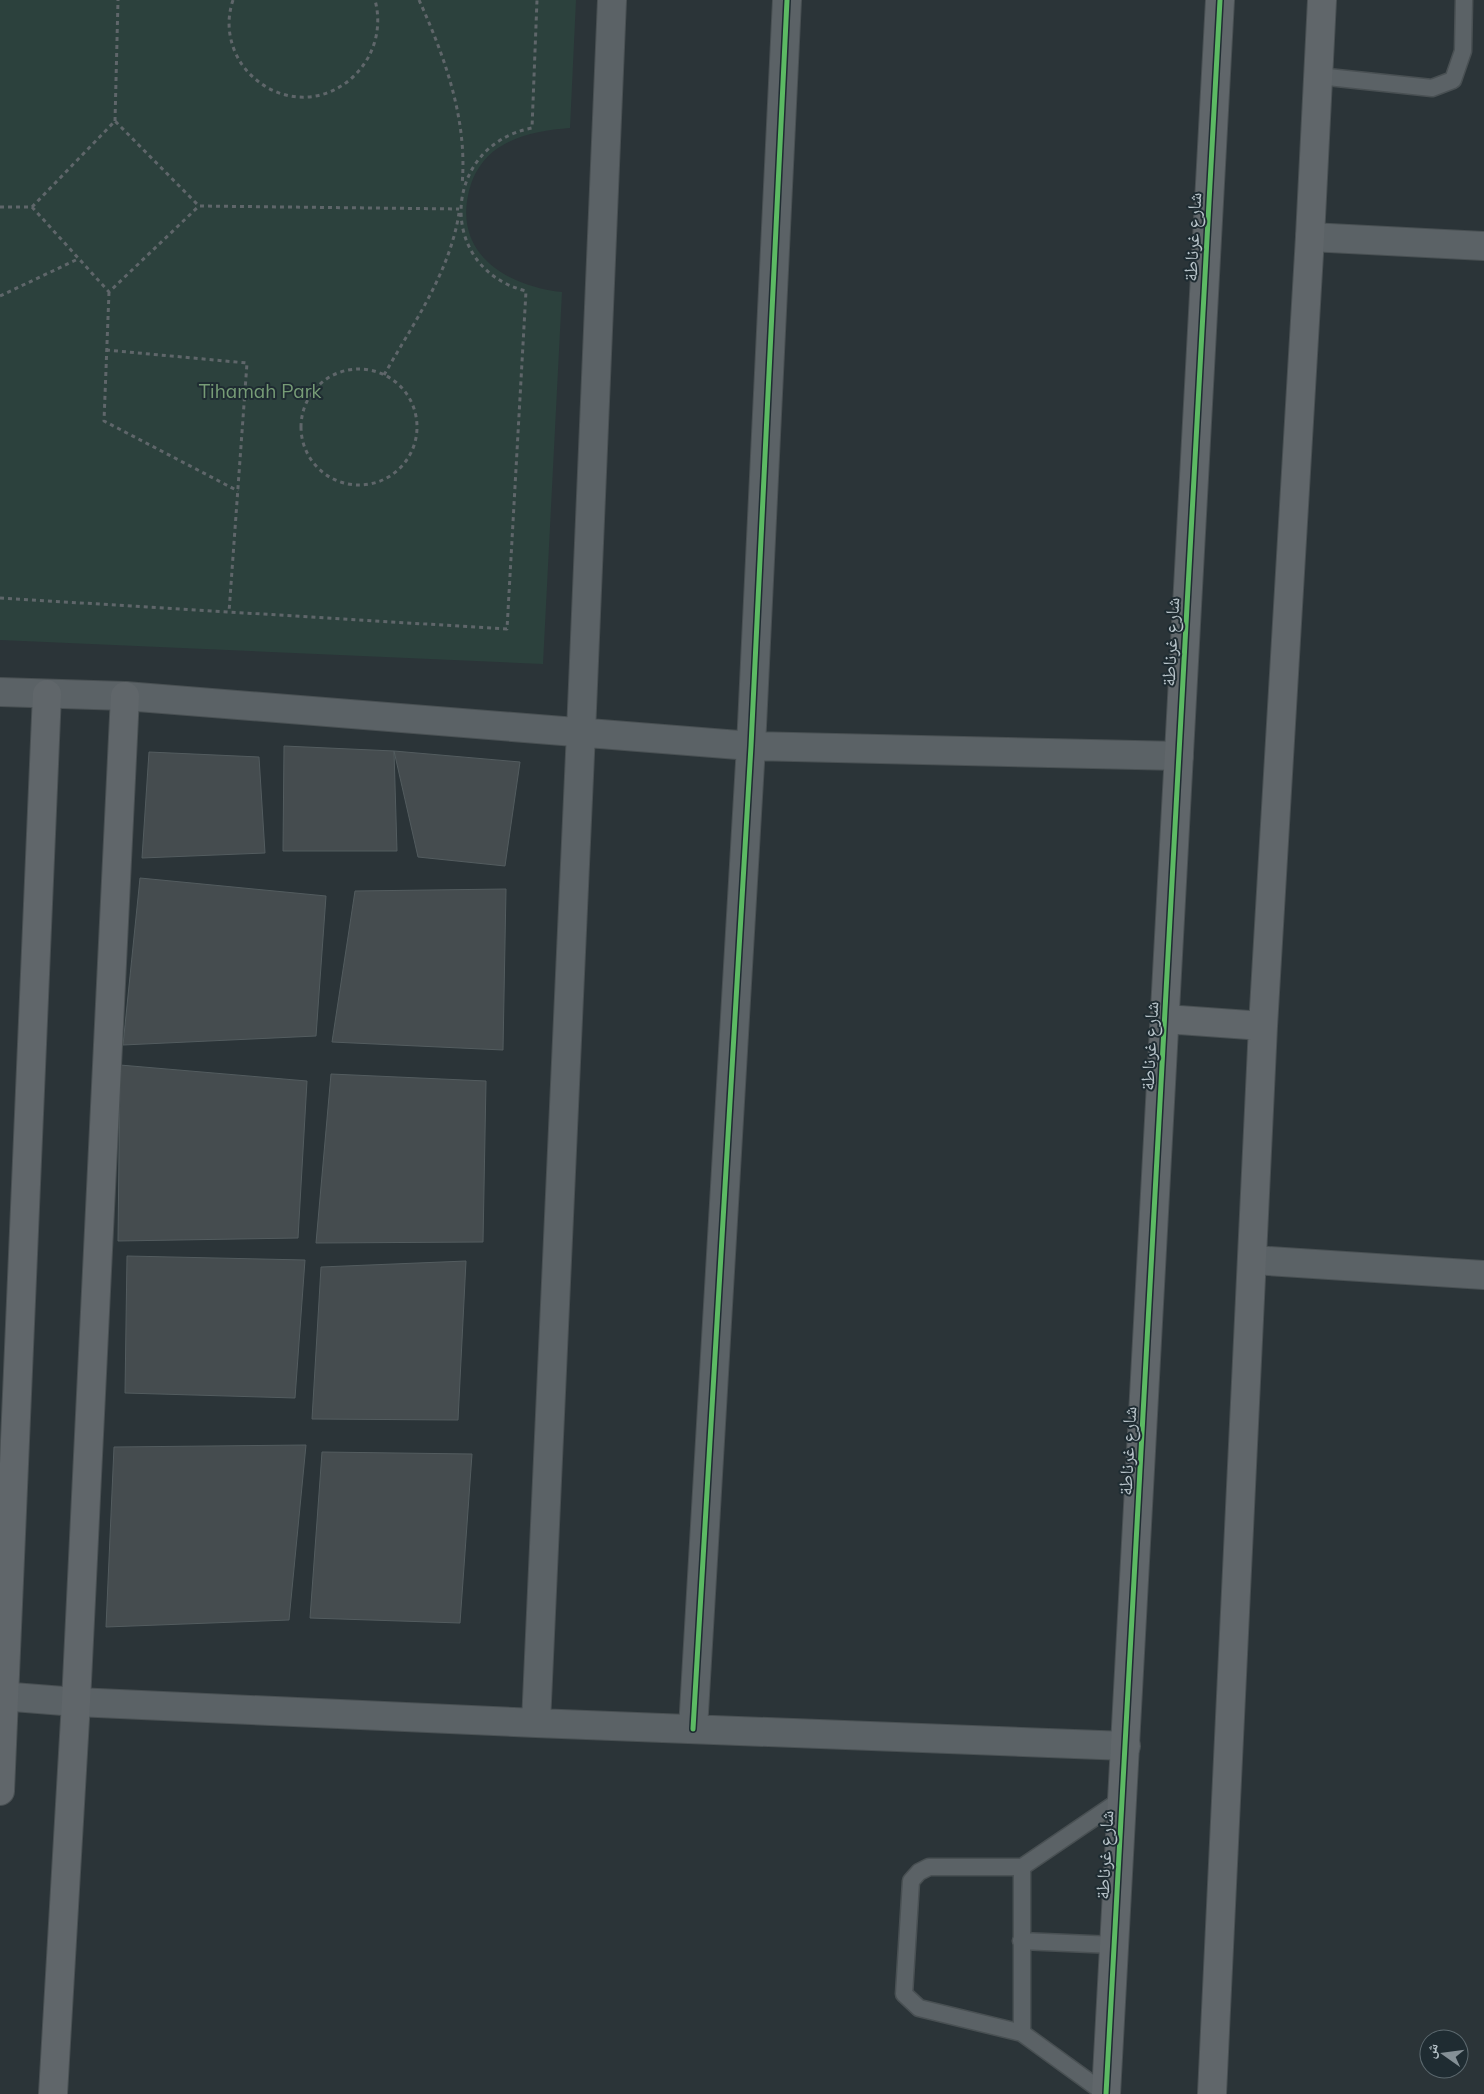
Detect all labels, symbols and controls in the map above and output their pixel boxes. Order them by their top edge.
street label: شارع غرناطة [1178,192,1206,282]
park label: Tihamah Park [199,379,322,403]
street label: شارع غرناطة [1156,597,1184,687]
street label: شارع غرناطة [1135,1001,1163,1091]
street label: شارع غرناطة [1113,1406,1141,1496]
street label: شارع غرناطة [1090,1810,1118,1900]
north arrow [1419,2029,1469,2079]
text: ش [1421,2041,1442,2060]

